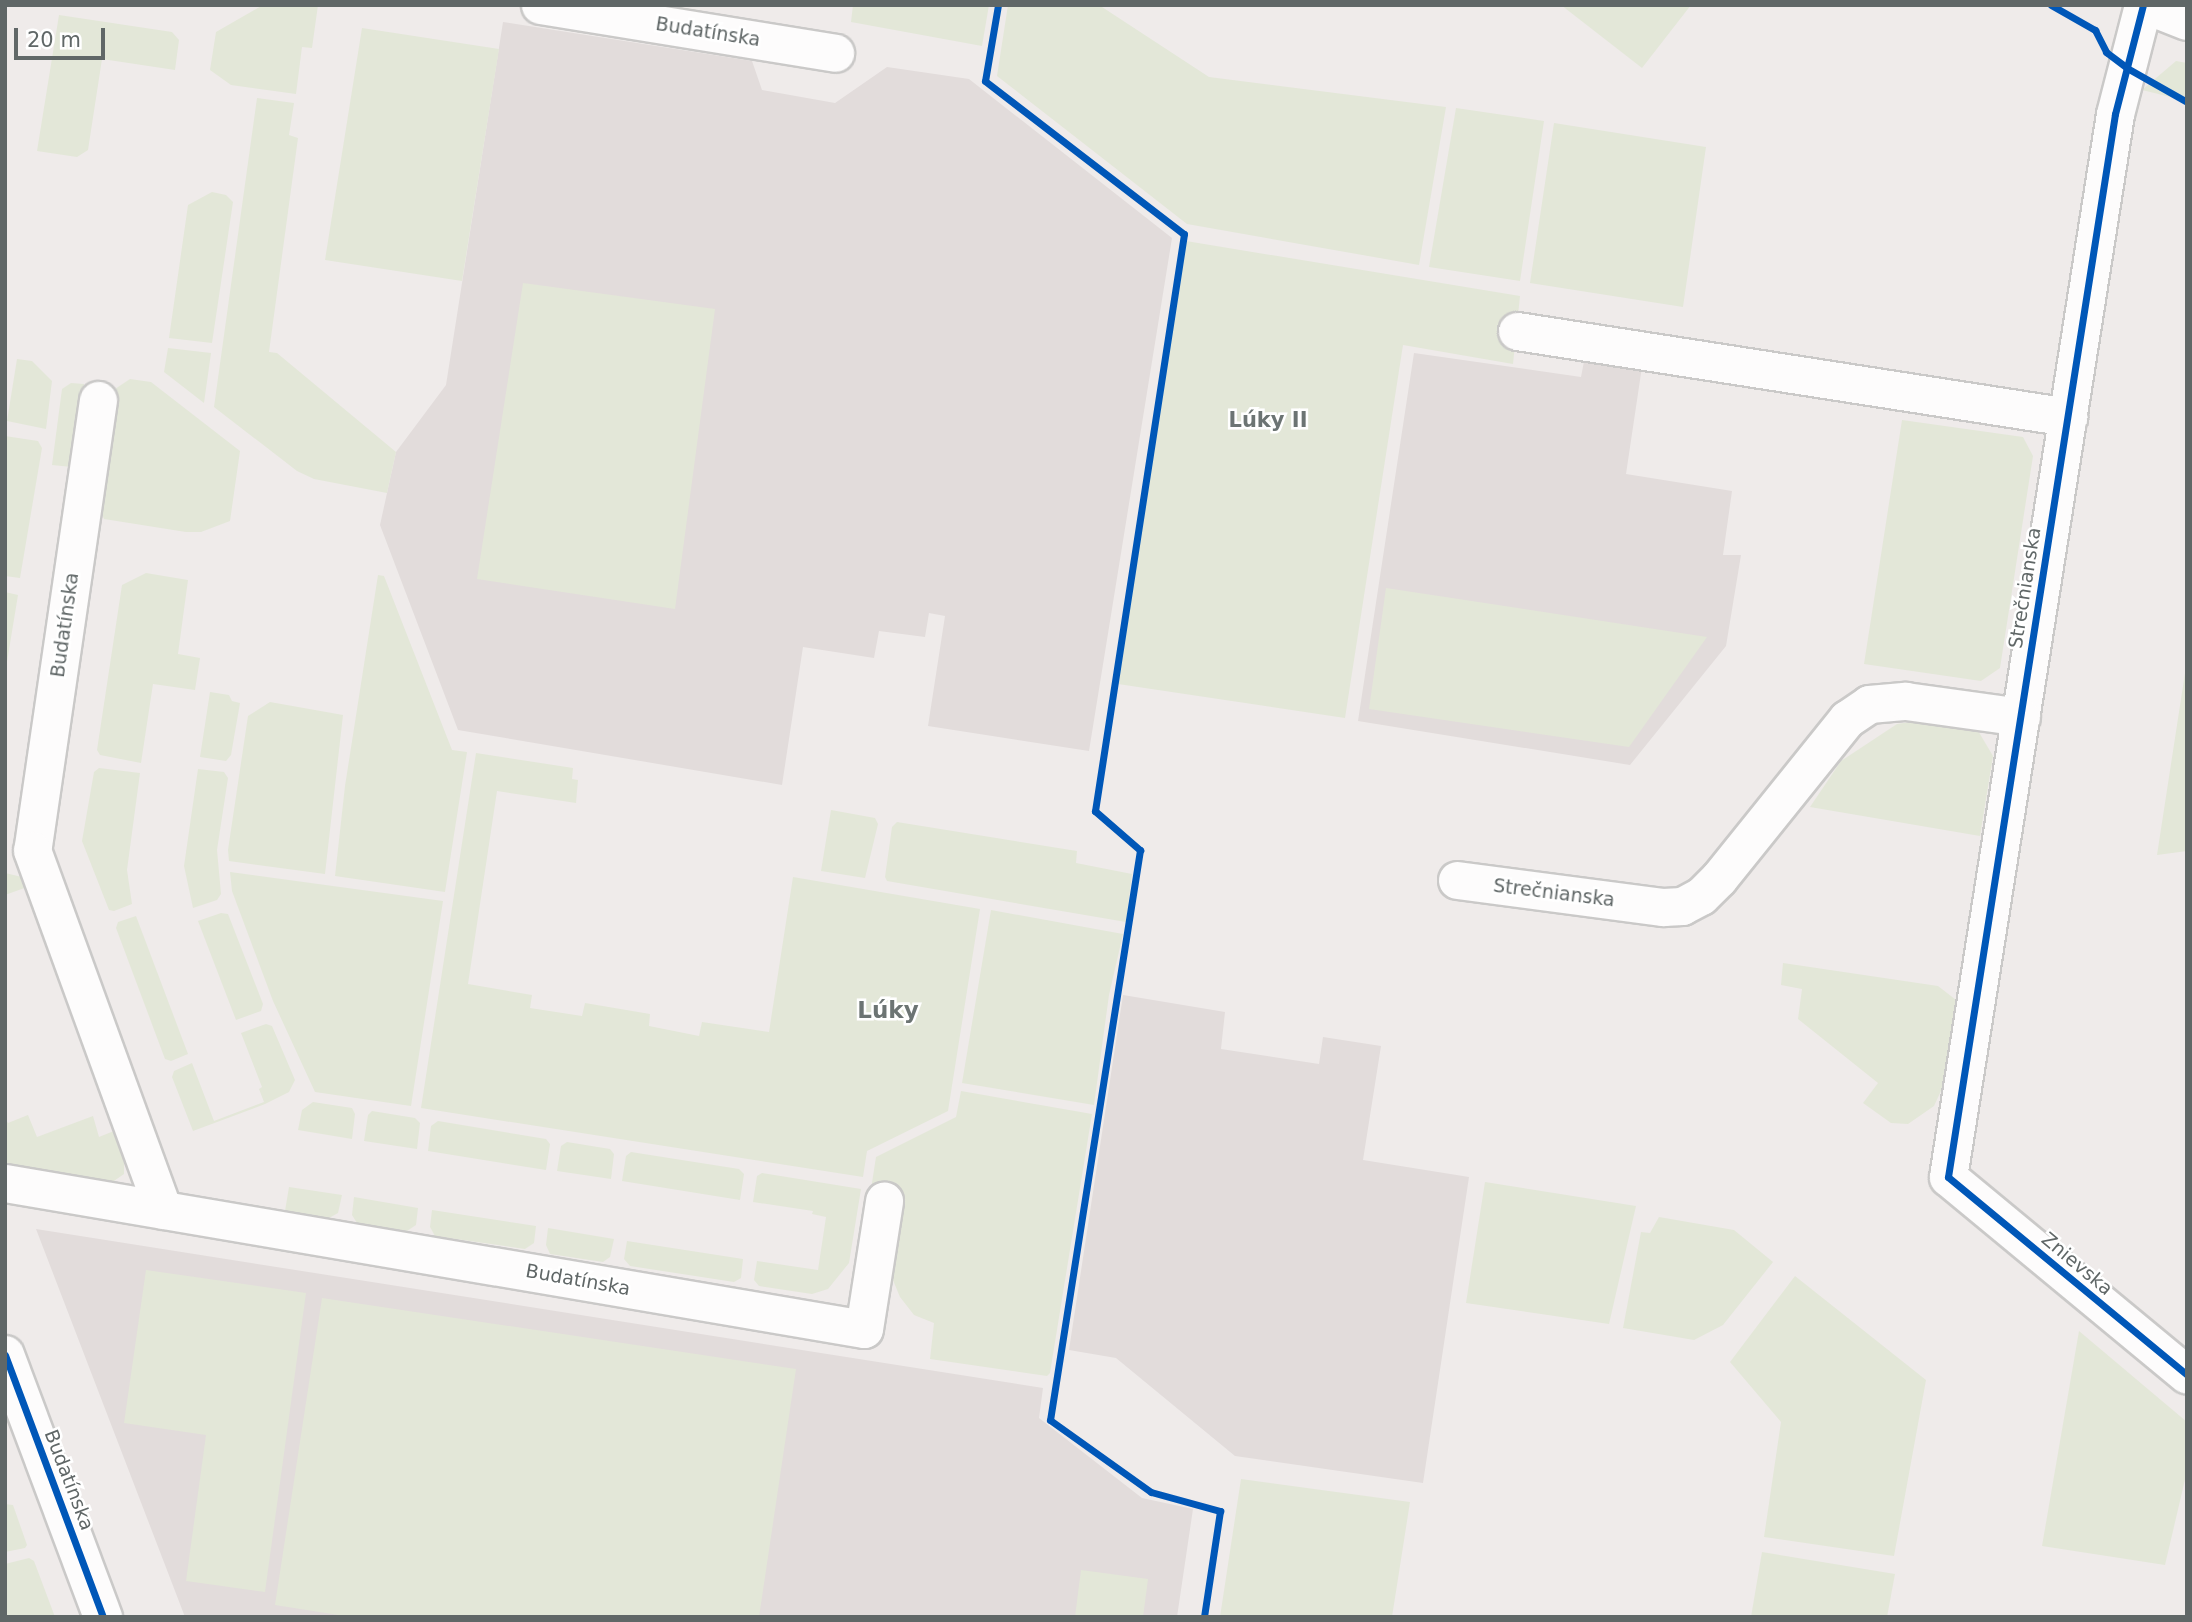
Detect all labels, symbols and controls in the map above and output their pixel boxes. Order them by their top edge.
street label: Budatínska [654,12,762,52]
scale bar [18,14,108,58]
text: 20 m [27,28,81,52]
district label: Lúky II [1229,407,1307,433]
street label: Strečnianska [2004,526,2046,650]
street label: Budatínska [46,571,84,679]
street label: Strečnianska [1492,874,1616,912]
district label: Lúky [857,996,919,1024]
street label: Znievska [2037,1228,2117,1300]
street label: Budatínska [524,1260,632,1300]
street label: Budatínska [39,1427,99,1533]

